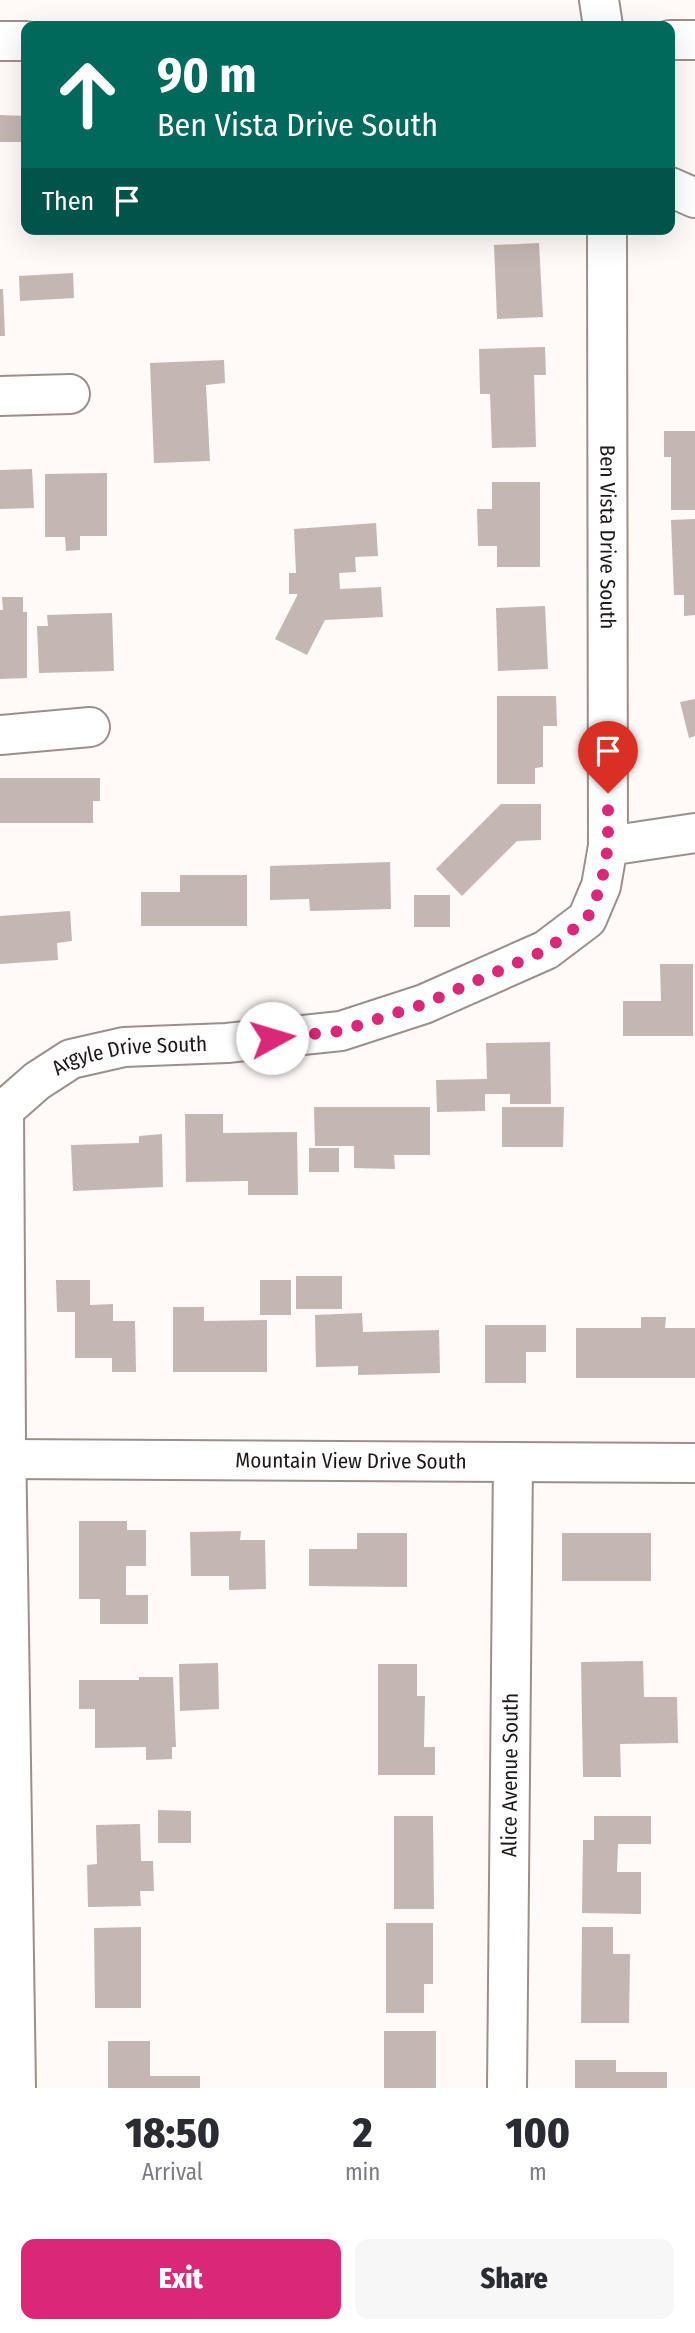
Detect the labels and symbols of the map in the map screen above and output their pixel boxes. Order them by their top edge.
street label: Ben Vista Drive South [594,445,621,629]
pin [578,721,638,793]
position arrow [235,1001,309,1075]
street label: Argyle Drive South [47,1031,208,1081]
street label: Mountain View Drive South [235,1447,467,1475]
street label: Alice Avenue South [496,1693,524,1857]

